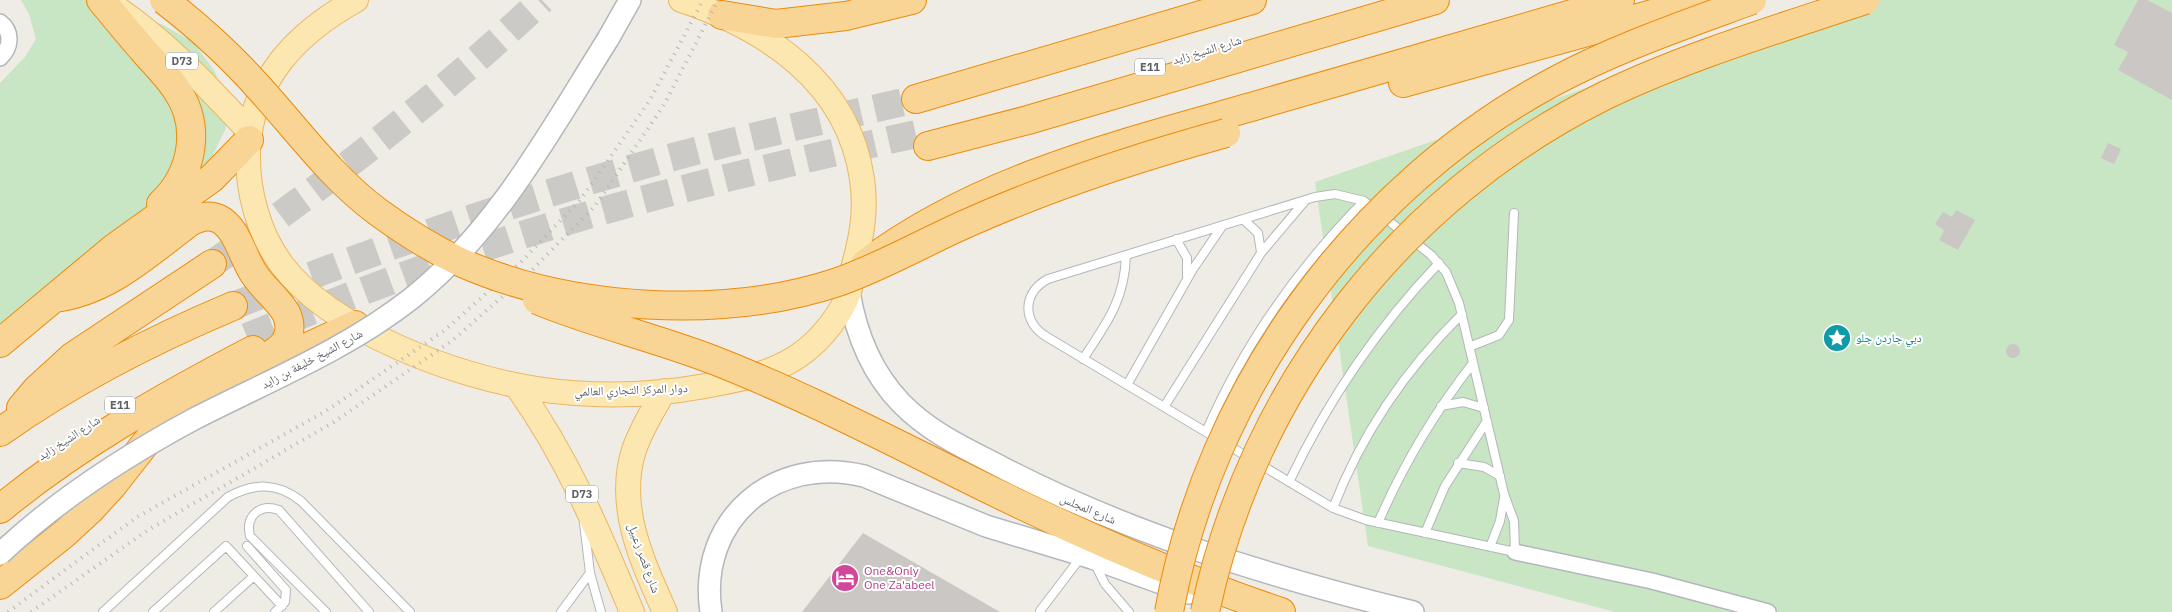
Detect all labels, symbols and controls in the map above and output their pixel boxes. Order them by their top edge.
street label: شارع الشيخ زايد [1171,32,1244,68]
road number: D73 [166,52,198,70]
road number: E11 [1135,58,1165,76]
place icon: دبي جاردن جلو [1822,323,1852,353]
street label: شارع الشيخ خليفة بن زايد [259,326,365,392]
place label: دبي جاردن جلو [1856,330,1922,348]
street label: دوار المركز التجاري العالمي [574,380,688,402]
road number: E11 [105,396,135,414]
street label: شارع الشيخ زايد [35,412,103,464]
road number: D73 [566,486,598,502]
street label: شارع المجلس [1058,490,1118,528]
street label: شارع قصر زعبيل [624,521,664,595]
hotel icon: One&Only One Za'abeel [830,563,860,593]
place label: One&Only One Za'abeel [864,563,935,592]

